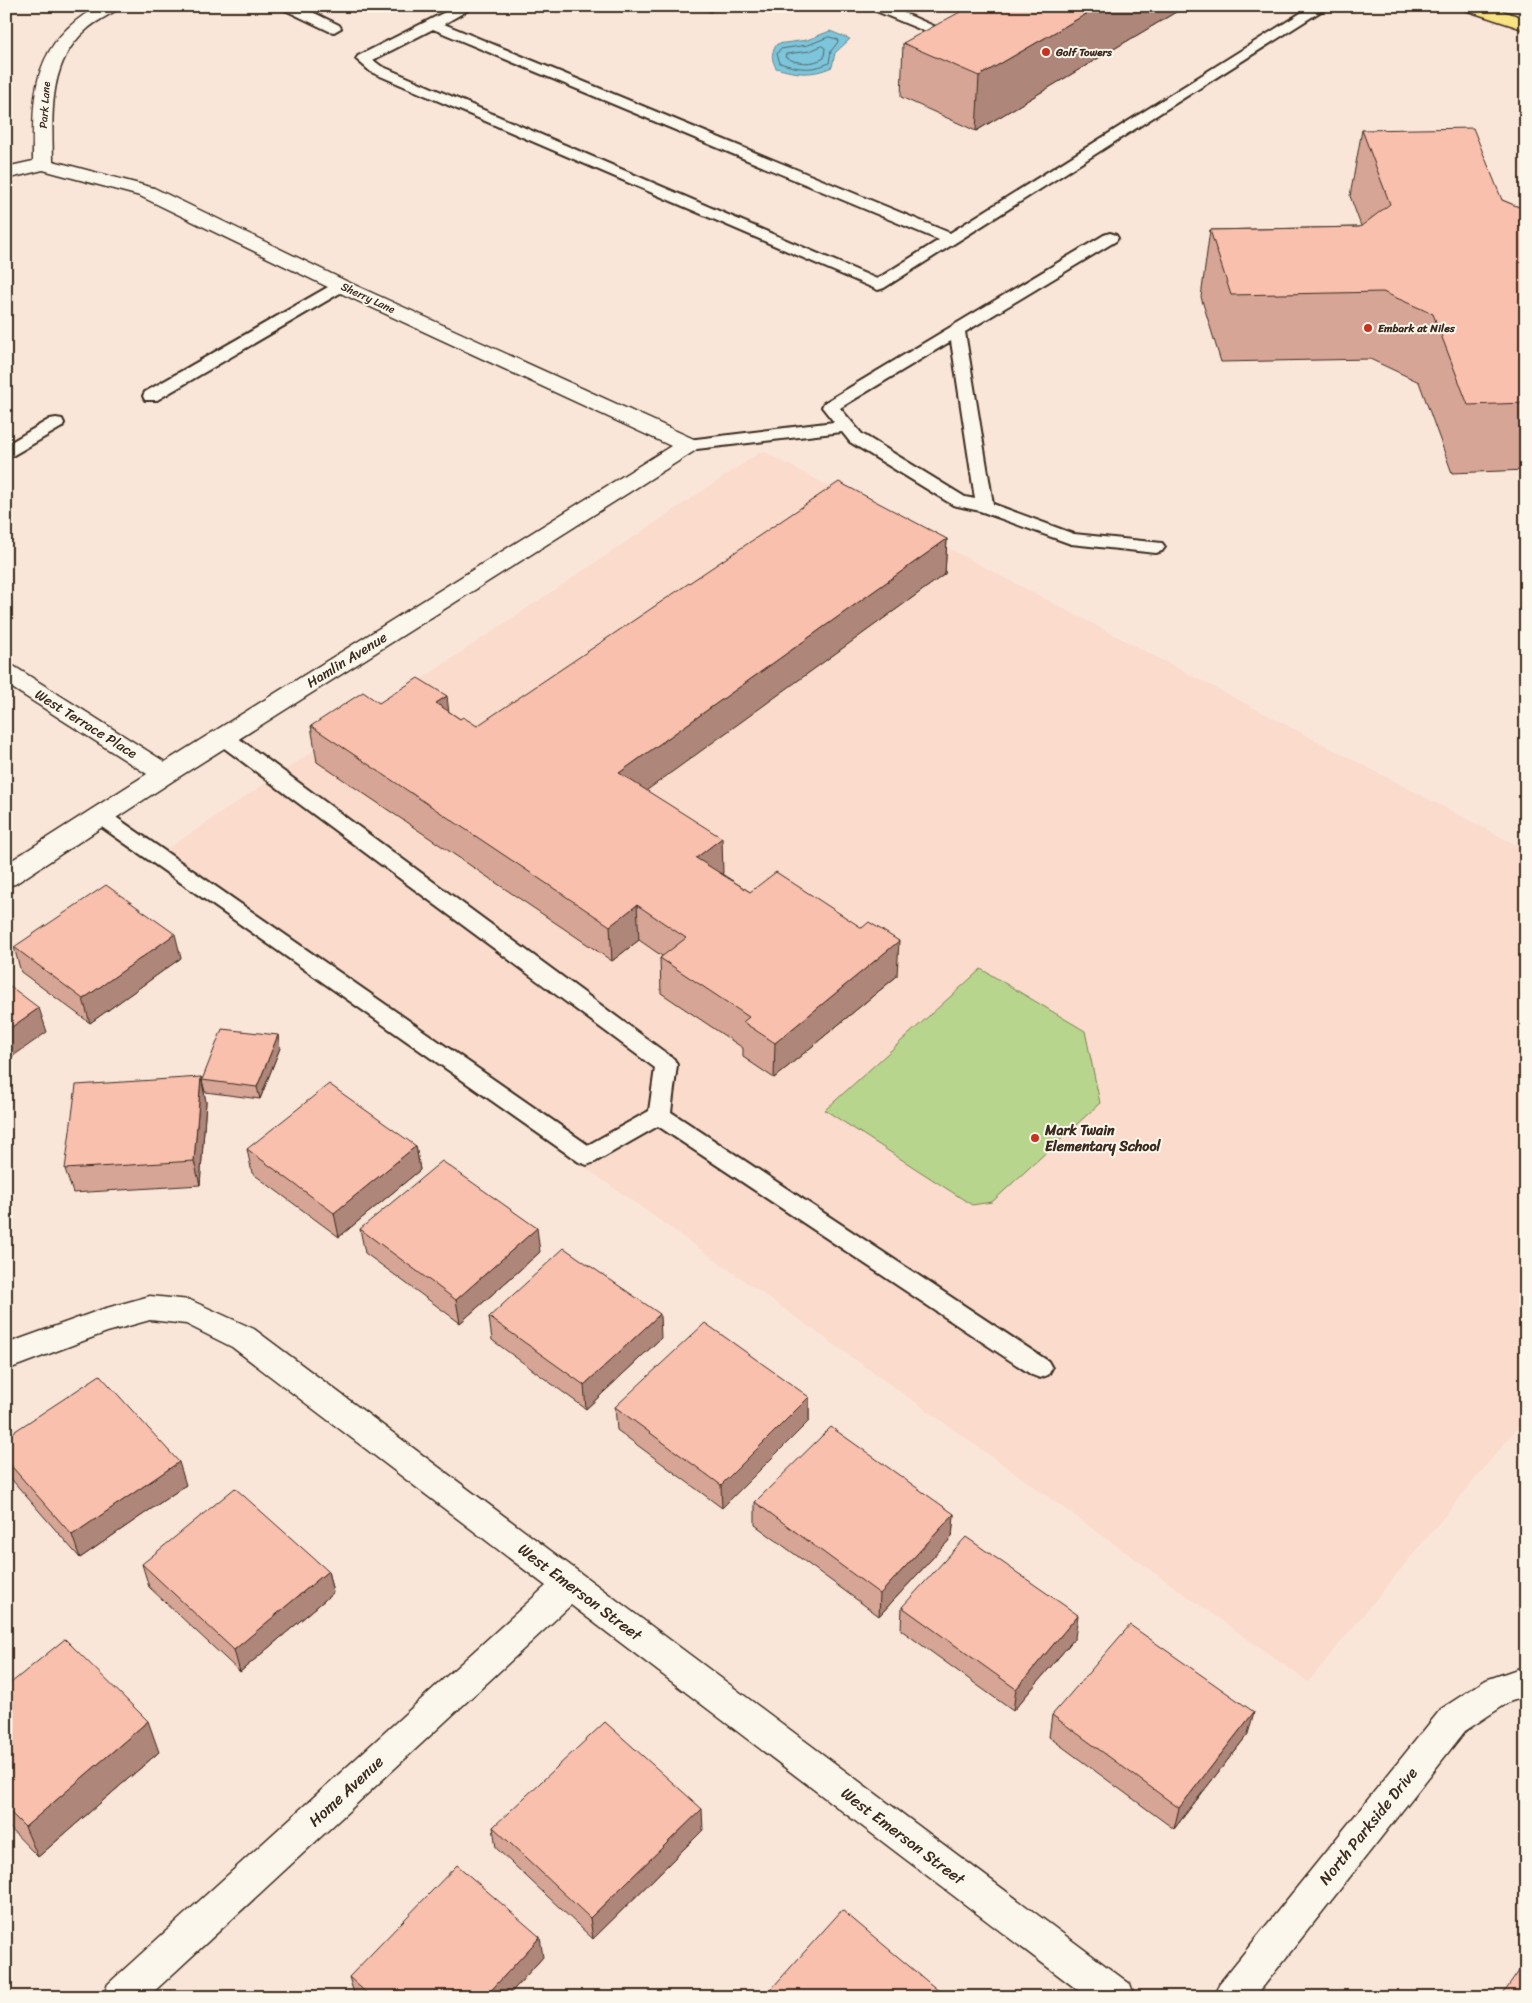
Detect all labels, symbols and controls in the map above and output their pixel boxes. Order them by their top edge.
place label: Golf Towers [1055,43,1113,62]
marker: Golf Towers [1040,46,1052,58]
street label: Park Lane [34,80,56,129]
street label: Sherry Lane [338,277,399,319]
place label: Embark at Niles [1378,319,1456,338]
marker: Embark at Niles [1362,322,1374,334]
street label: Hamlin Avenue [302,625,392,695]
street label: West Terrace Place [30,682,143,766]
place label: Mark Twain Elementary School [1044,1118,1162,1159]
marker: Mark Twain Elementary School [1029,1132,1041,1144]
street label: West Emerson Street [512,1535,649,1649]
street label: Home Avenue [301,1748,391,1834]
street label: North Parkside Drive [1311,1760,1425,1892]
street label: West Emerson Street [835,1779,972,1893]

